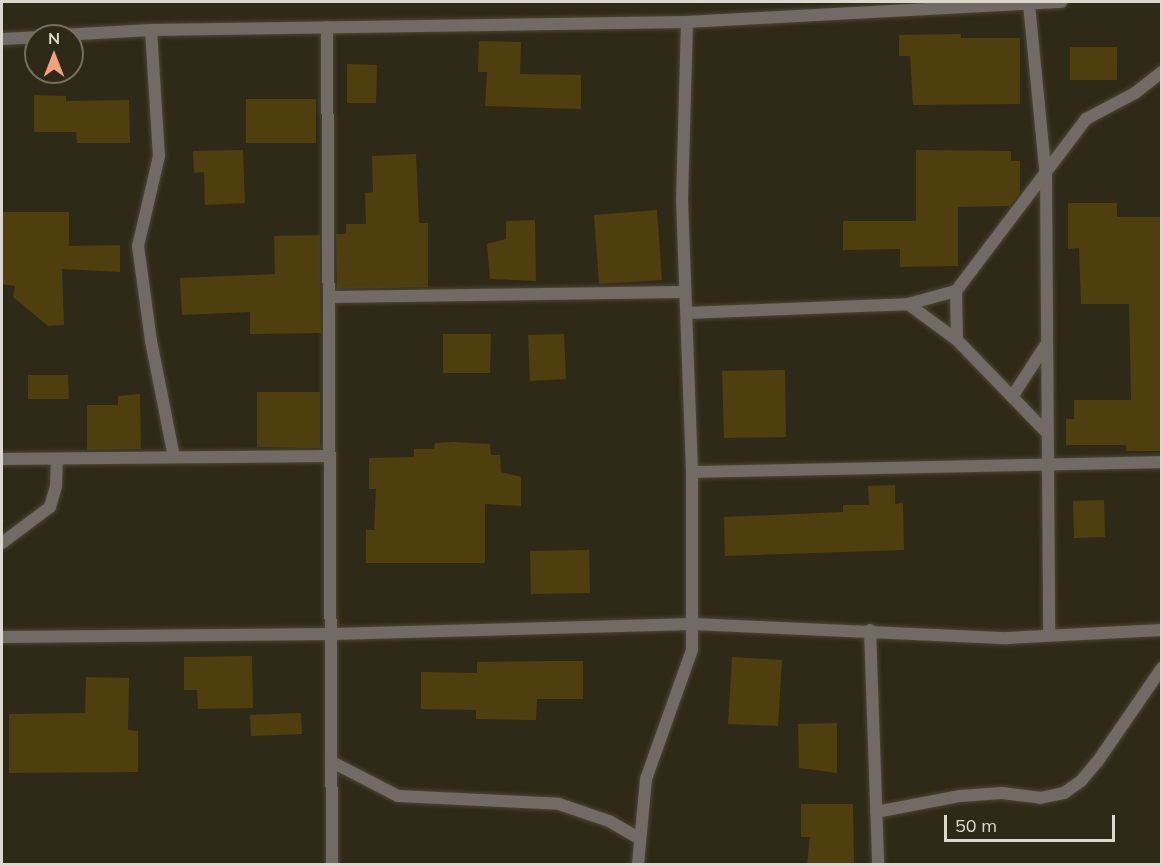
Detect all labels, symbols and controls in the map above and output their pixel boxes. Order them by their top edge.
north arrow [24,24,84,84]
text: N [48,28,60,48]
scale bar [947,803,1118,841]
text: 50 m [955,814,997,837]

